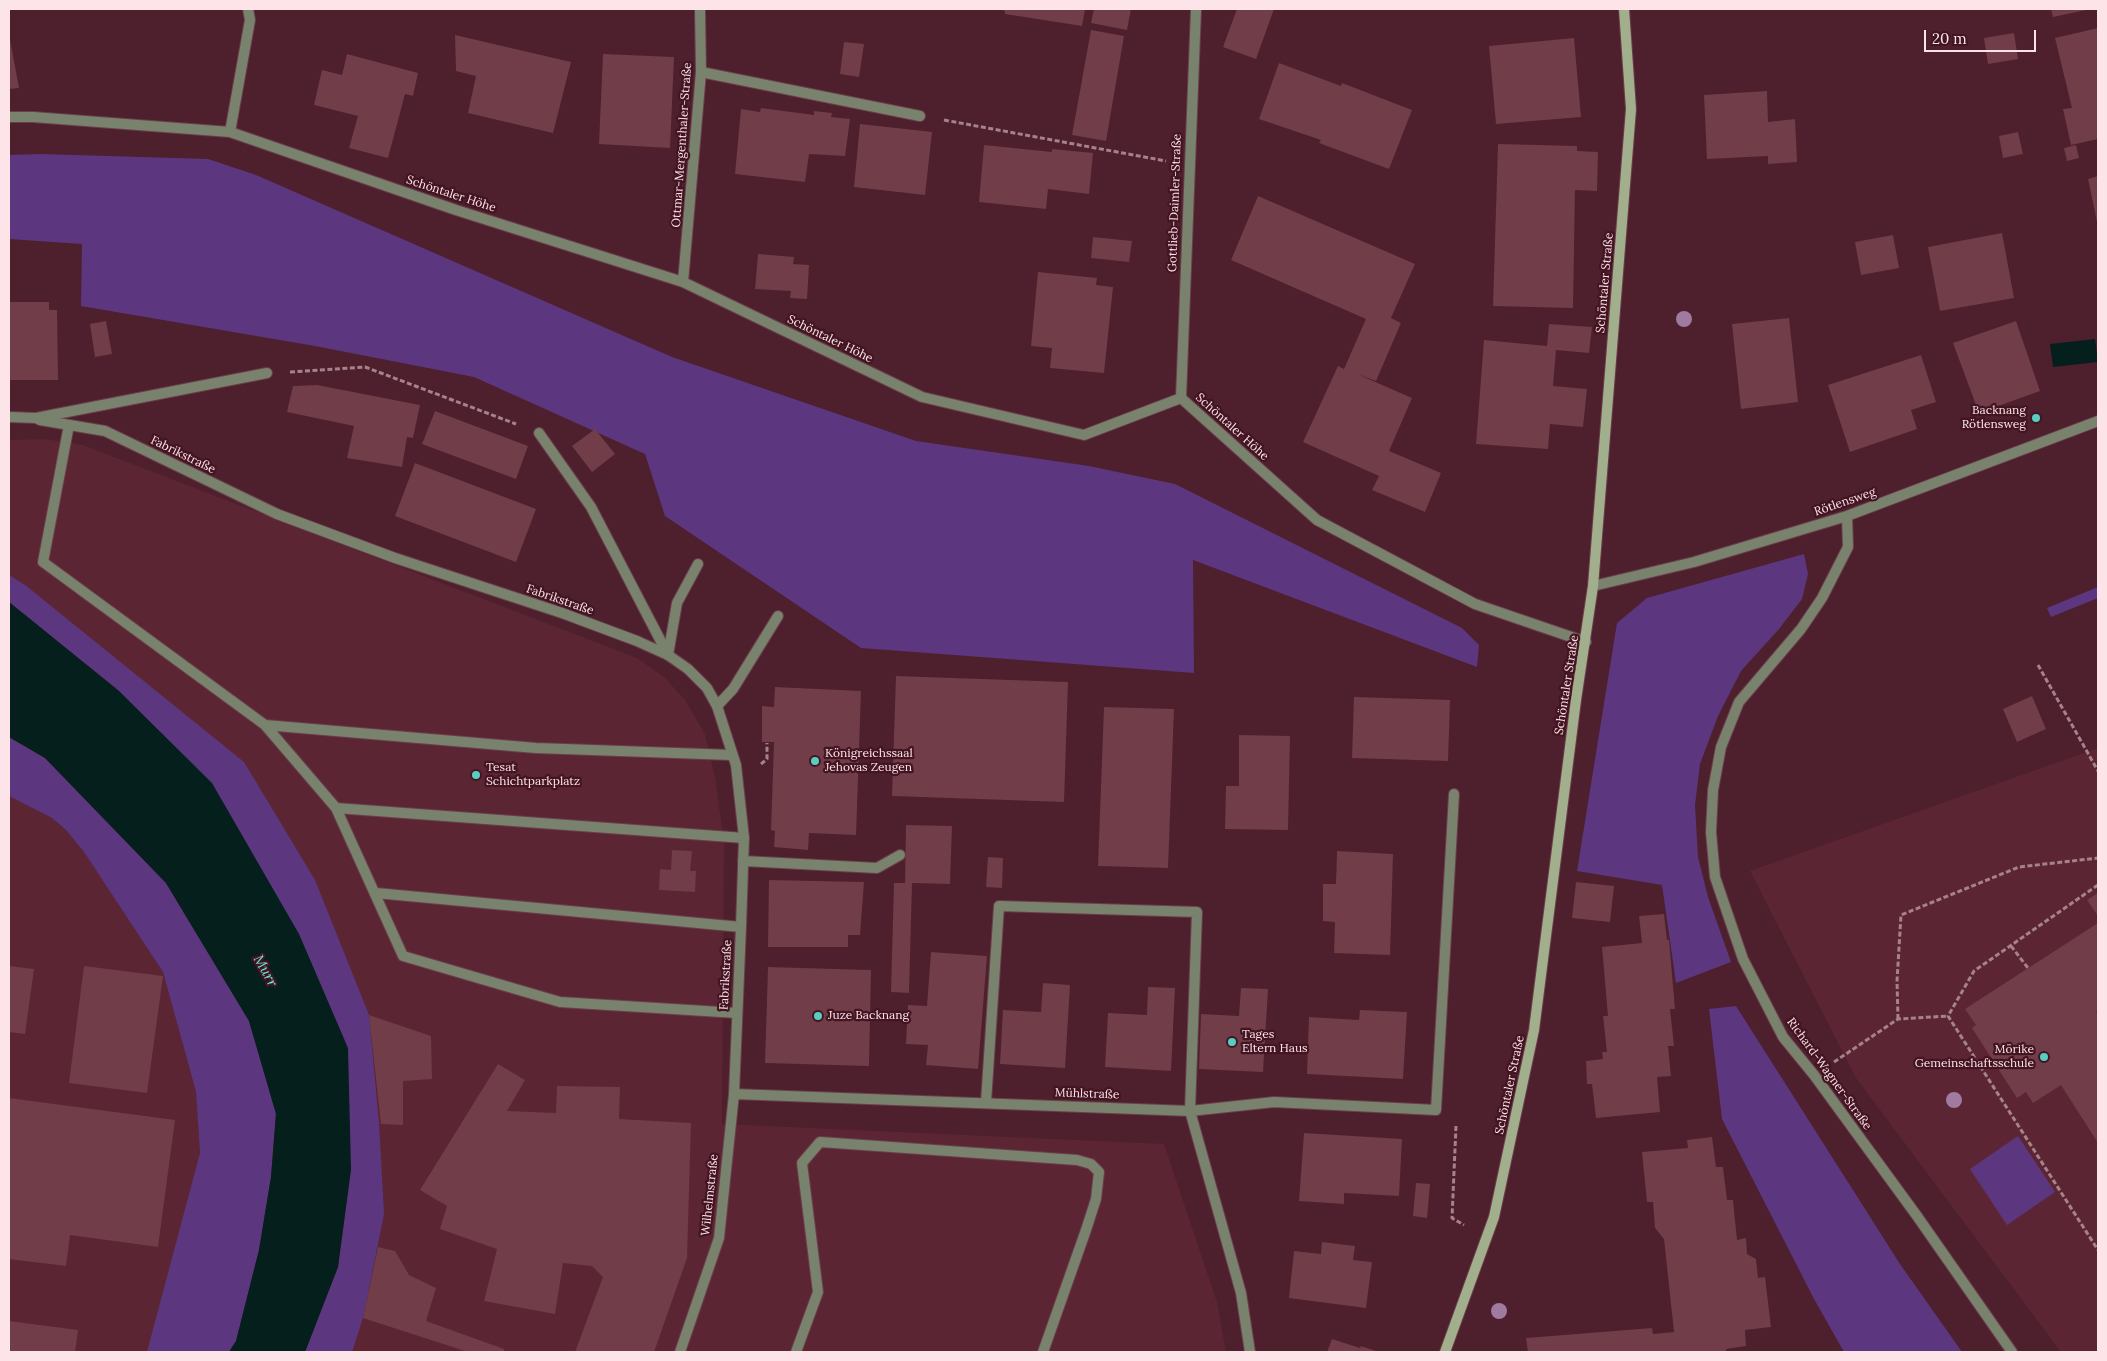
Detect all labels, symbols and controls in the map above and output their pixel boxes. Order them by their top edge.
scale bar [1927,20,2040,52]
text: 20 m [1932,29,1967,48]
street label: Ottmar-Mergenthaler-Straße [669,62,695,228]
street label: Gottlieb-Daimler-Straße [1165,134,1185,272]
street label: Schöntaler Höhe [404,173,498,215]
street label: Schöntaler Straße [1593,232,1617,334]
street label: Schöntaler Höhe [785,312,875,366]
street label: Schöntaler Höhe [1193,390,1271,464]
place label: Backnang Rötlensweg [1962,404,2026,432]
marker: Backnang Rötlensweg [2030,412,2042,424]
street label: Fabrikstraße [148,433,218,477]
street label: Rötlensweg [1812,485,1878,519]
street label: Fabrikstraße [524,582,596,618]
street label: Schöntaler Straße [1552,634,1582,736]
place label: Königreichssaal Jehovas Zeugen [825,747,913,775]
marker: Königreichssaal Jehovas Zeugen [809,755,821,767]
place label: Tesat Schichtparkplatz [486,761,580,789]
marker: Tesat Schichtparkplatz [470,769,482,781]
street label: Fabrikstraße [717,939,735,1011]
water label: Murr [249,952,281,990]
place label: Juze Backnang [828,1009,909,1023]
marker: Juze Backnang [812,1010,824,1022]
street label: Richard-Wagner-Straße [1784,1015,1874,1133]
place label: Tages Eltern Haus [1242,1028,1308,1056]
street label: Schöntaler Straße [1492,1034,1528,1136]
marker: Tages Eltern Haus [1226,1036,1238,1048]
place label: Mörike Gemeinschaftsschule [1915,1043,2034,1071]
marker: Mörike Gemeinschaftsschule [2038,1051,2050,1063]
street label: Mühlstraße [1054,1086,1120,1102]
street label: Wilhelmstraße [699,1153,721,1237]

